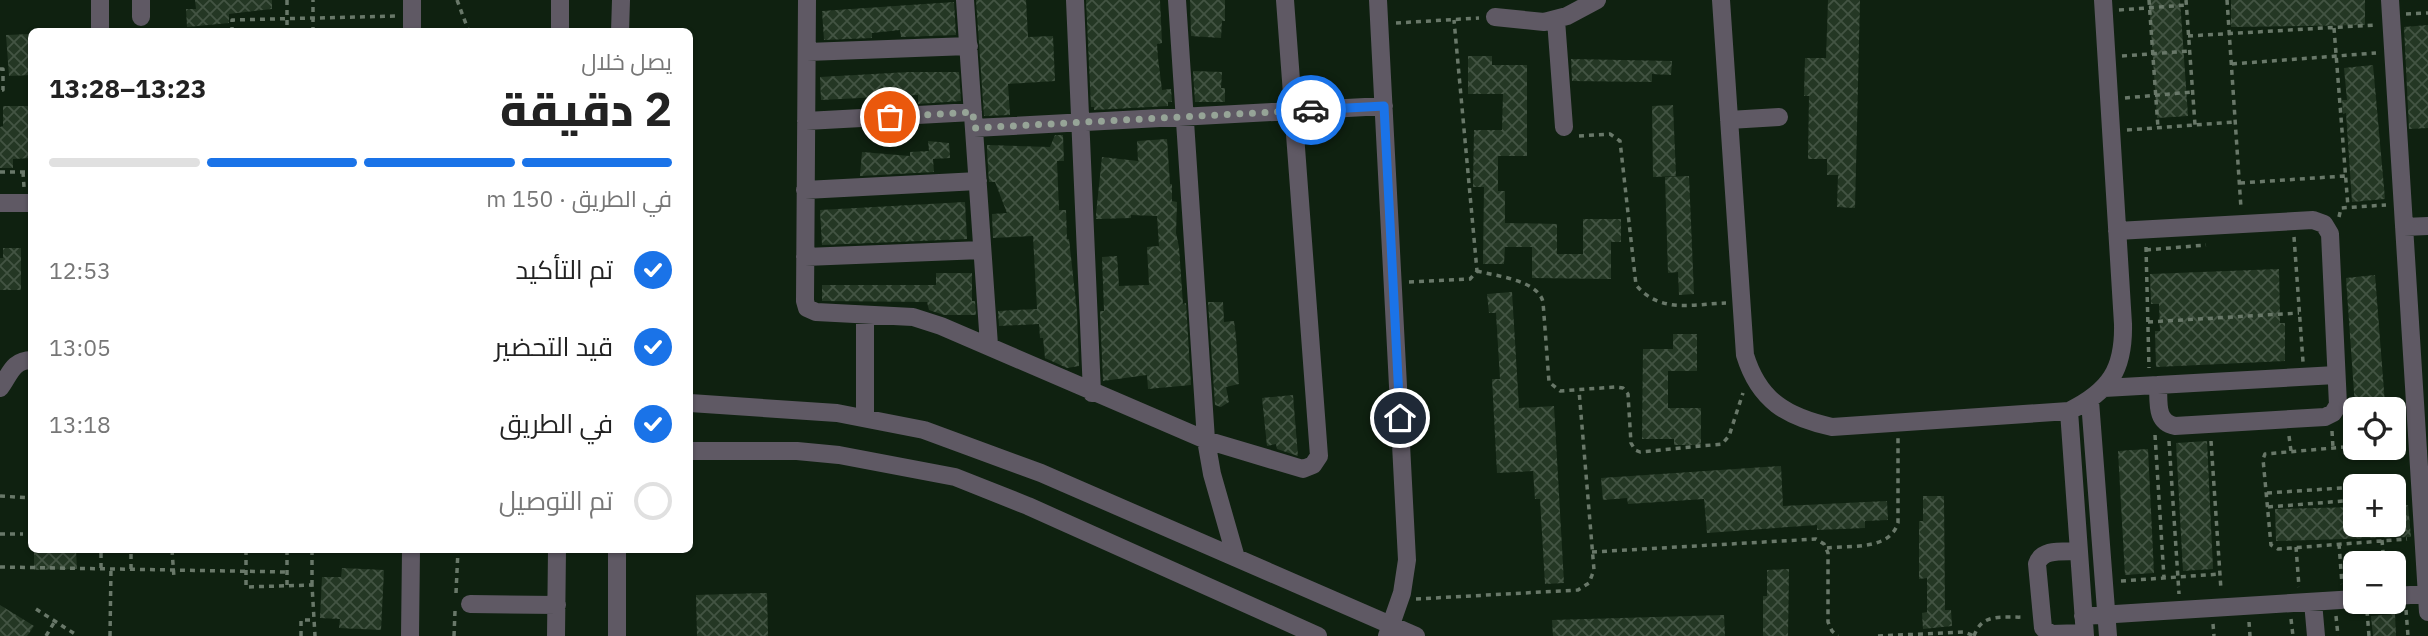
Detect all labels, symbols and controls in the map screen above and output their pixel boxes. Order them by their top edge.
text: يصل خلال [581,46,672,76]
text: 13:23–13:28 [49,71,206,105]
courier [1276,75,1346,145]
text: 2 دقيقة [500,79,672,139]
pin [860,87,920,147]
icon: car [1292,91,1330,129]
icon: bag [871,98,909,136]
text: في الطريق · 150 m [486,183,672,213]
icon: check [634,251,672,289]
text: تم التأكيد [516,252,613,286]
text: 12:53 [49,255,111,285]
icon: check [634,328,672,366]
text: قيد التحضير [494,329,613,363]
text: 13:05 [49,332,111,362]
pin [1370,388,1430,448]
map controls [2343,397,2406,614]
button: locate [2343,397,2406,460]
icon: home [1381,399,1419,437]
icon: check [634,405,672,443]
text: في الطريق [500,406,613,440]
text: 13:18 [49,409,111,439]
button: + [2343,474,2406,537]
text: تم التوصيل [499,483,613,517]
button: − [2343,551,2406,614]

